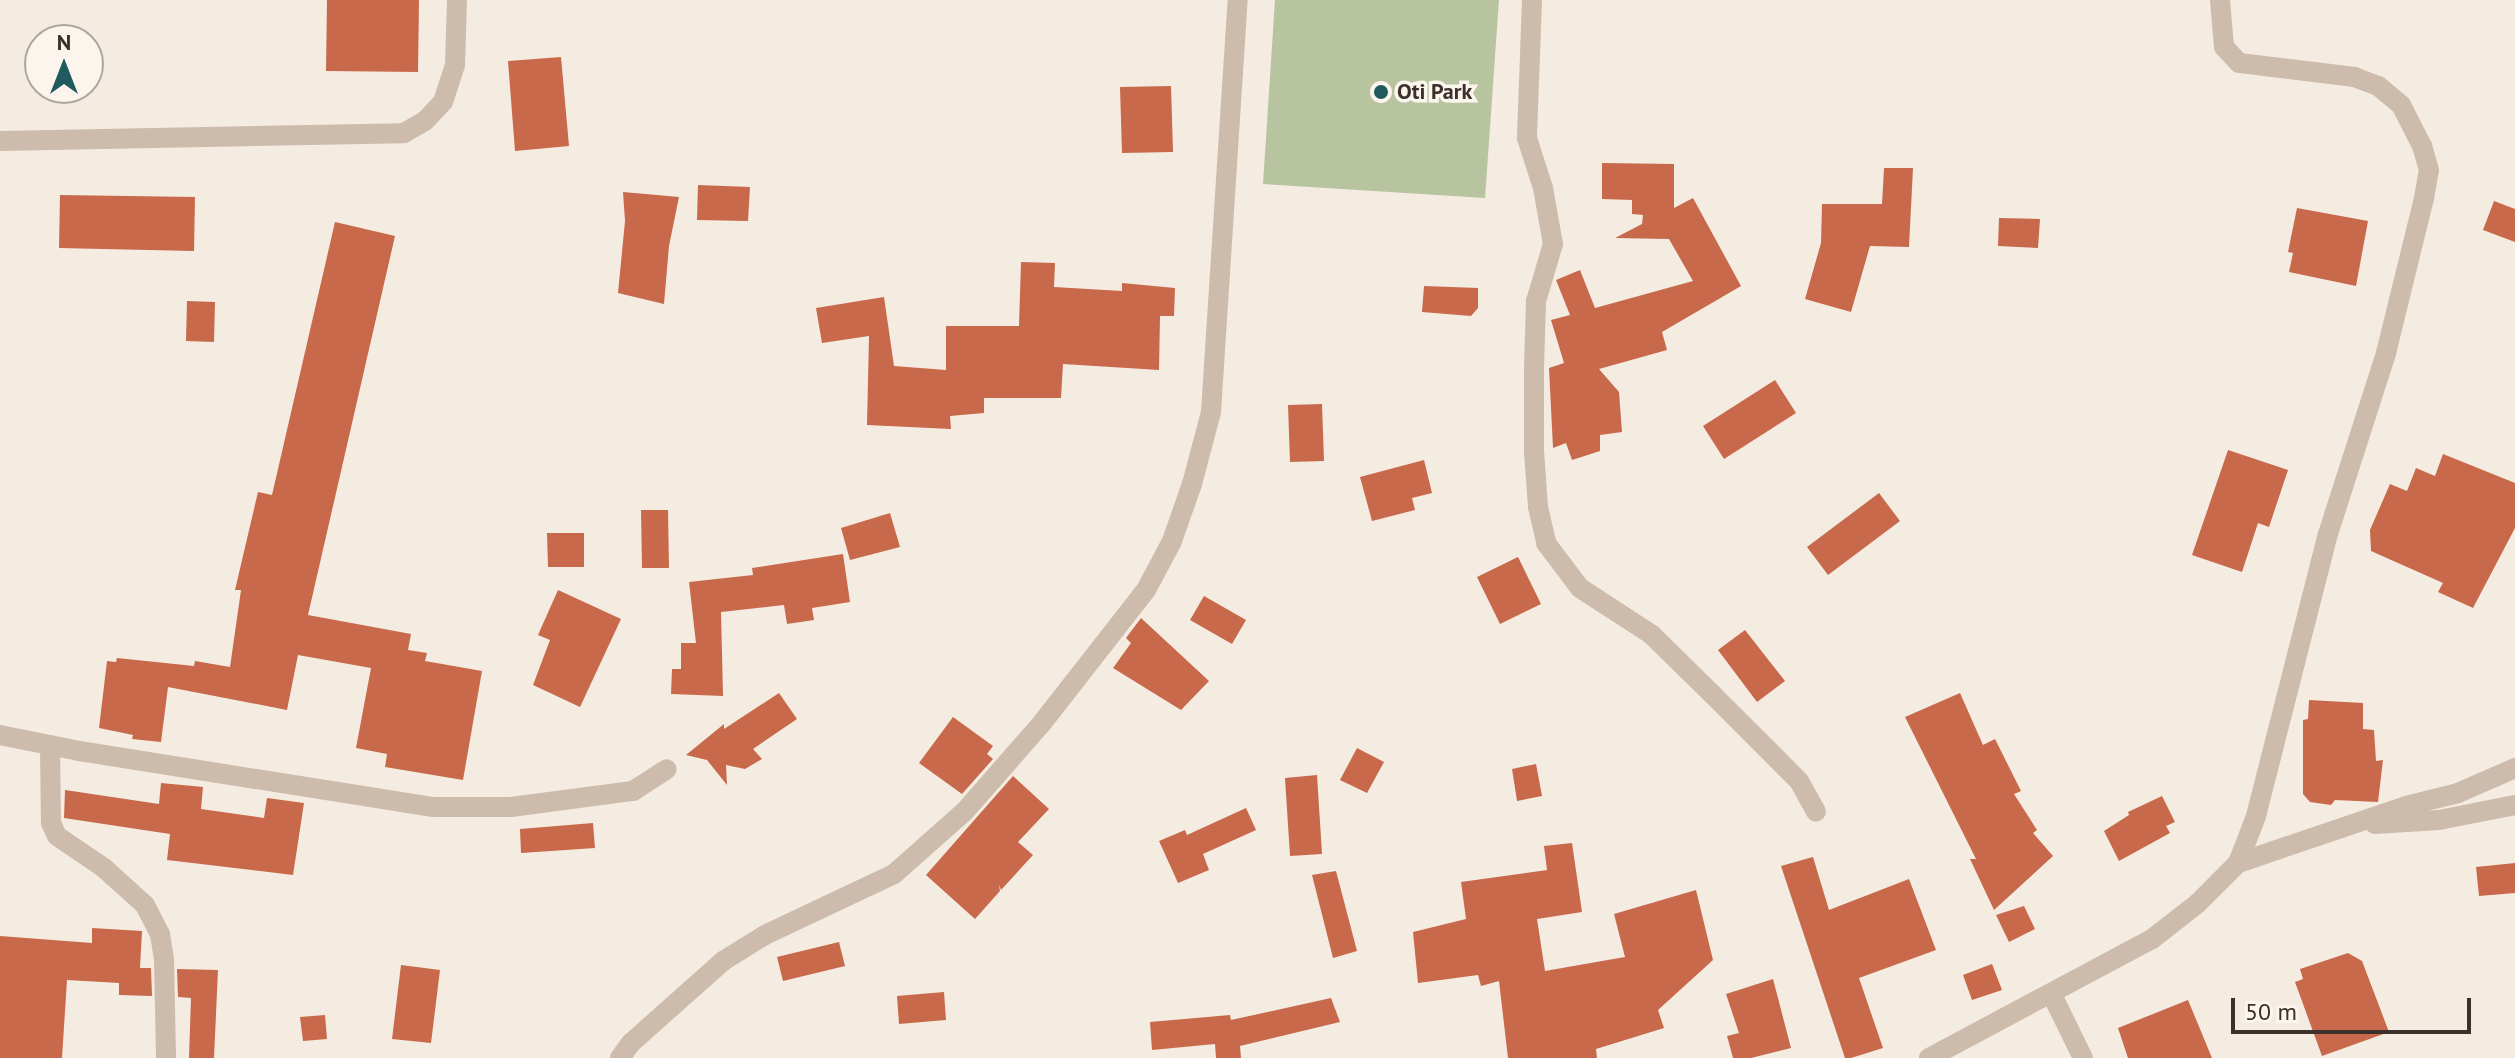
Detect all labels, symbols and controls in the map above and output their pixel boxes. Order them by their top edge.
north arrow [24,24,104,104]
text: N [57,28,71,56]
place label: Oti Park [1397,79,1472,105]
marker: Oti Park [1372,83,1390,101]
scale bar [2235,982,2475,1032]
text: 50 m [2245,996,2297,1027]

